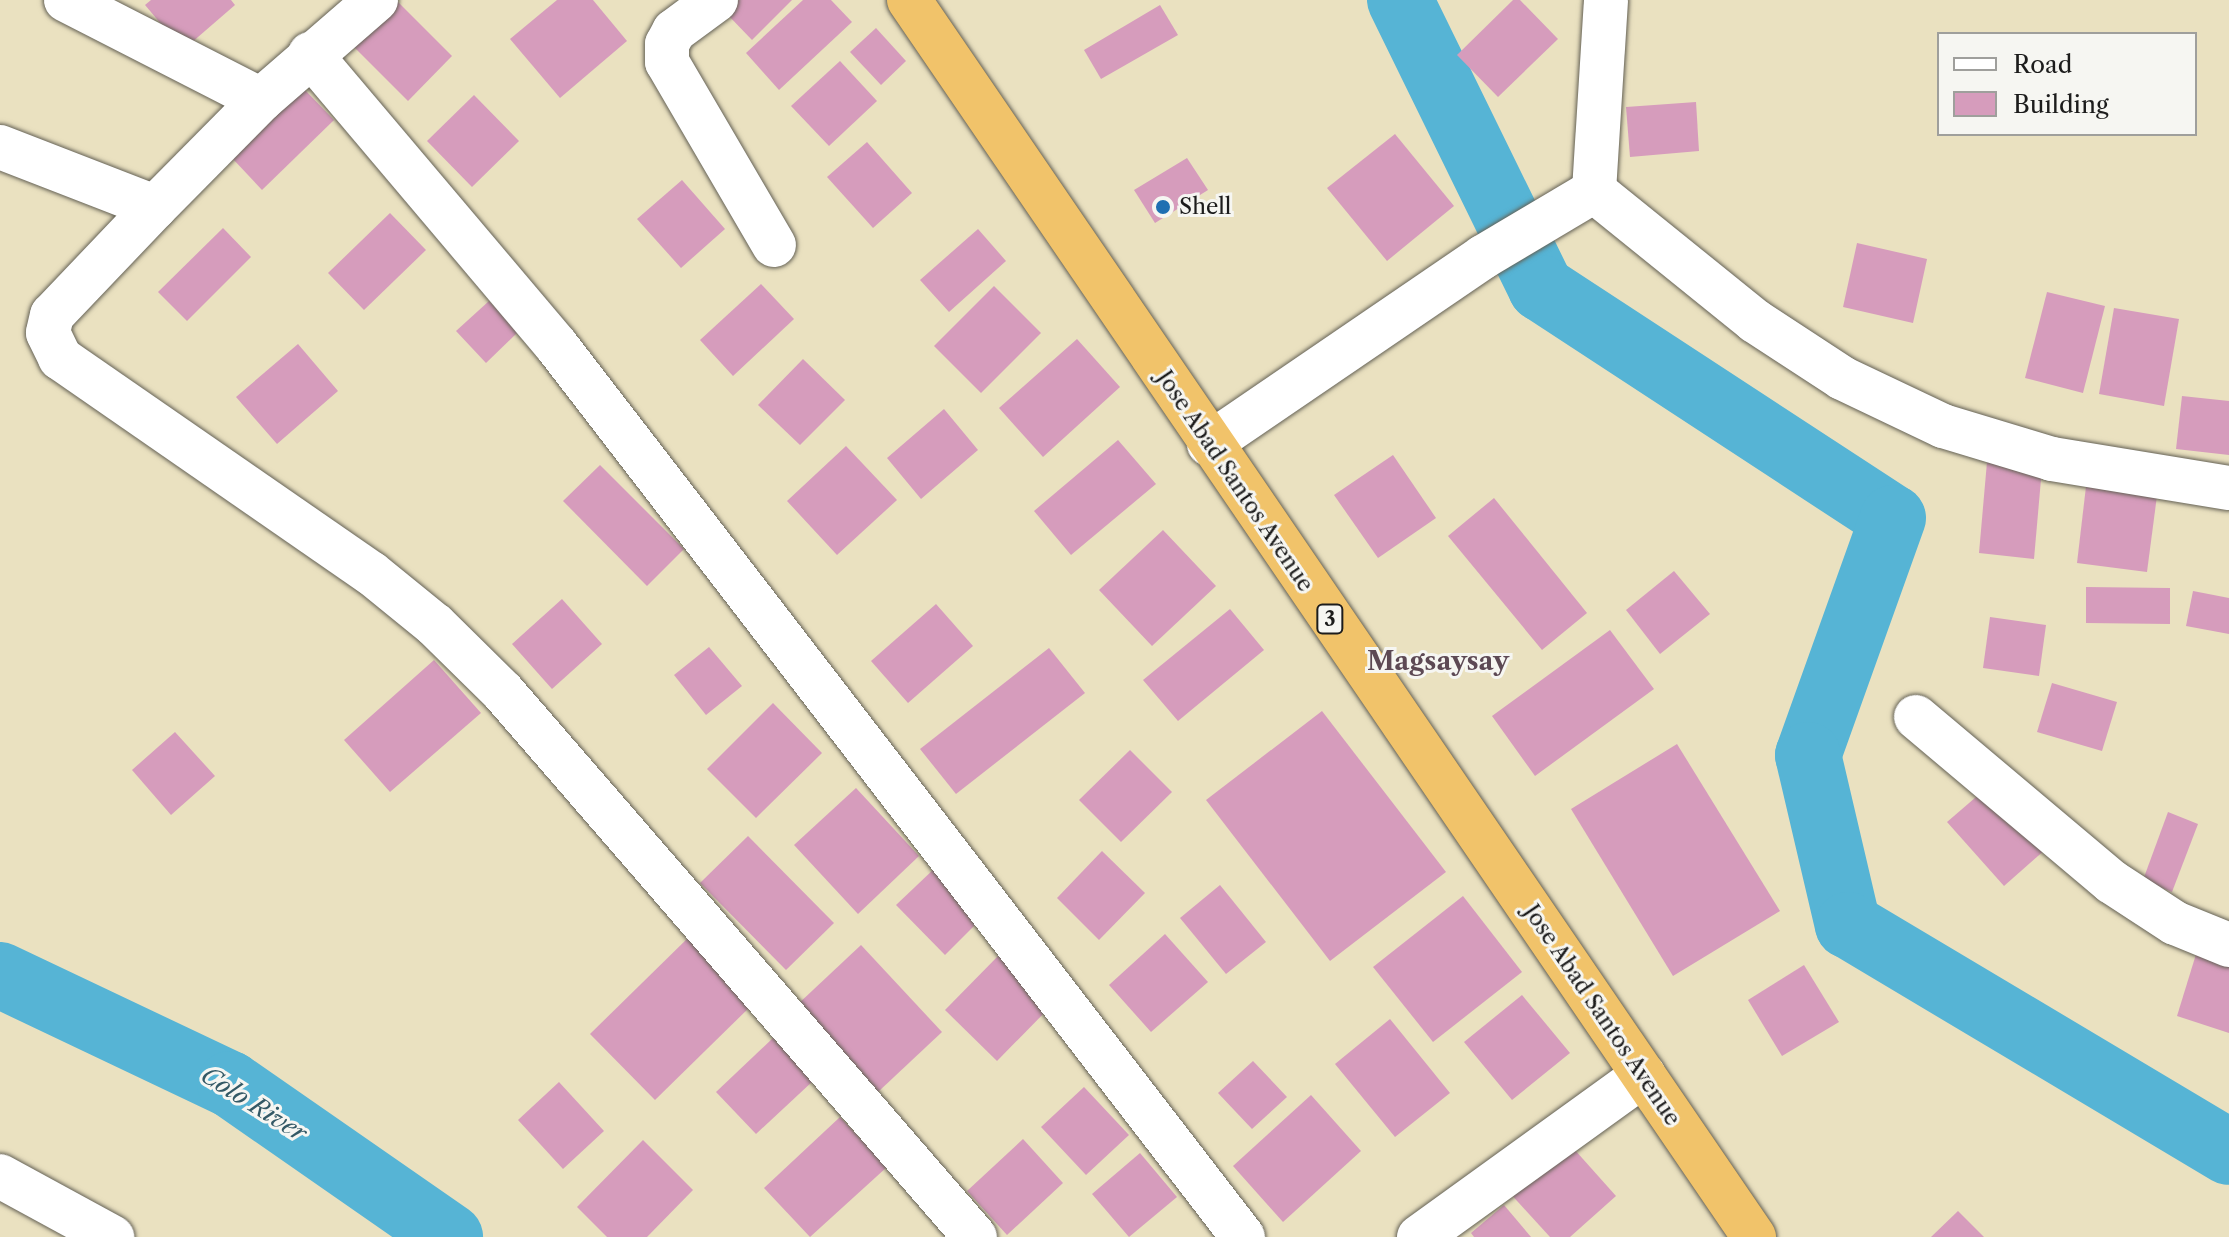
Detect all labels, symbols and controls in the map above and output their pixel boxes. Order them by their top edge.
legend [1937,32,2197,136]
text: Road [2013,50,2072,79]
text: Building [2013,90,2109,119]
place label: Shell [1179,194,1231,220]
marker: Shell [1154,198,1172,216]
street label: Jose Abad Santos Avenue [1151,365,1319,597]
road number: 3 [1316,603,1344,635]
district label: Magsaysay [1367,646,1509,678]
street label: Jose Abad Santos Avenue [1518,899,1686,1131]
water label: Colo River [196,1060,312,1148]

